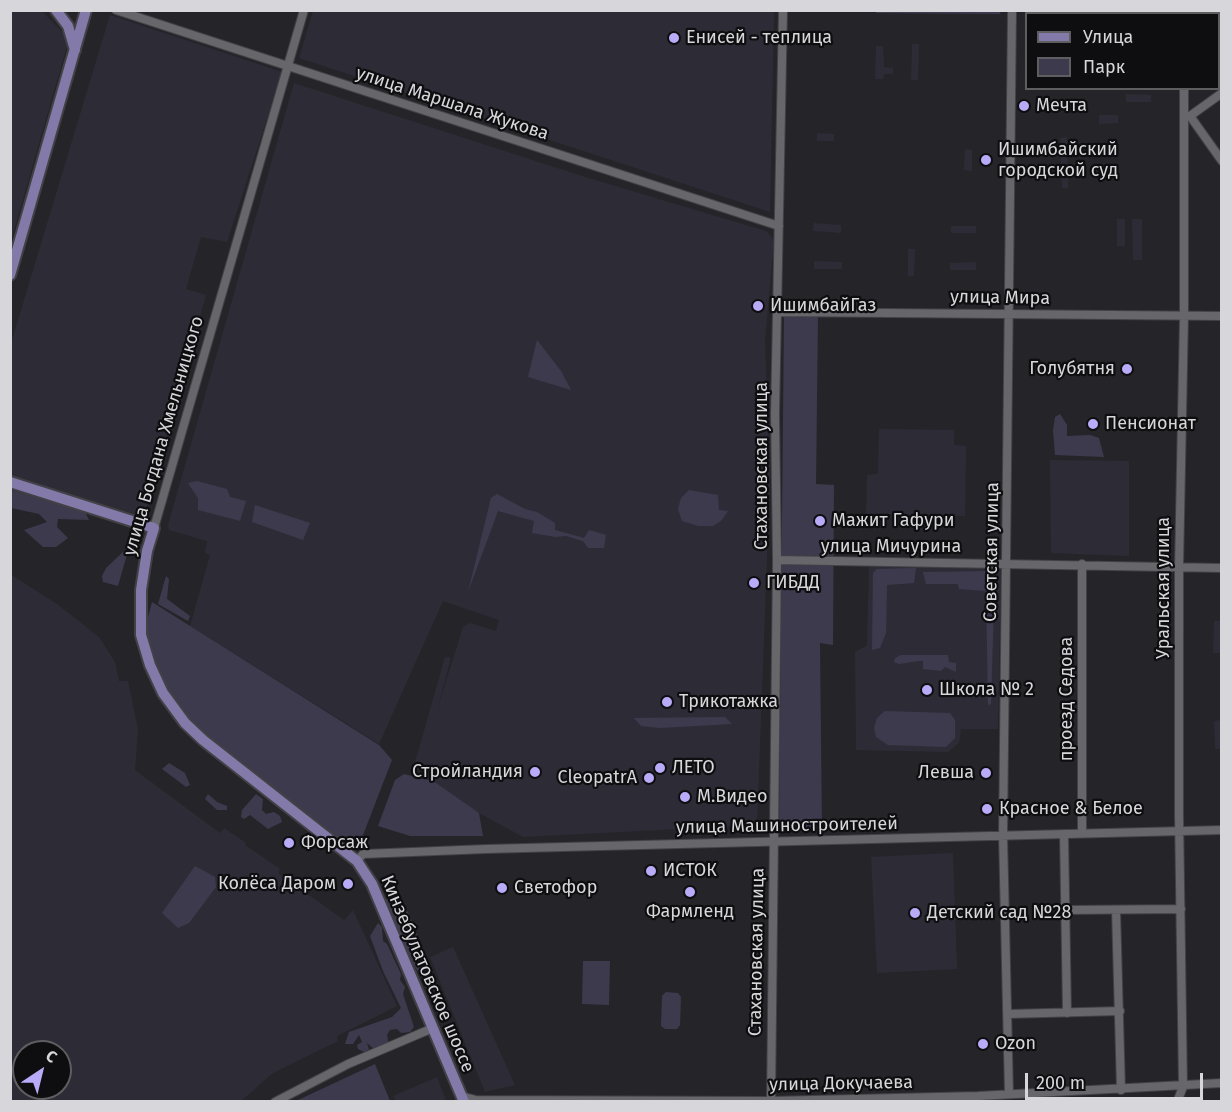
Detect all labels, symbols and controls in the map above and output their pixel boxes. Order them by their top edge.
legend [1025,12,1220,90]
text: Улица [1083,26,1133,48]
place label: Енисей - теплица [686,27,832,49]
marker: Енисей - теплица [667,31,681,45]
text: Парк [1083,56,1125,78]
street label: улица Маршала Жукова [353,63,551,145]
place label: Мечта [1036,95,1087,117]
marker: Мечта [1017,99,1031,113]
place label: Ишимбайский городской суд [998,139,1118,182]
marker: Ишимбайский городской суд [979,153,993,167]
street label: улица Мира [950,286,1050,310]
place label: ИшимбайГаз [770,295,876,317]
marker: ИшимбайГаз [751,299,765,313]
street label: улица Богдана Хмельницкого [119,314,209,558]
place label: Голубятня [1029,358,1115,380]
marker: Голубятня [1120,362,1134,376]
street label: Стахановская улица [751,382,773,550]
place label: Пенсионат [1105,413,1196,435]
marker: Пенсионат [1086,417,1100,431]
street label: Советская улица [980,482,1004,622]
place label: Мажит Гафури [832,510,955,532]
marker: Мажит Гафури [813,514,827,528]
street label: Уральская улица [1153,517,1175,659]
street label: улица Мичурина [821,536,961,558]
place label: ГИБДД [766,572,820,594]
marker: ГИБДД [747,576,761,590]
street label: проезд Седова [1056,637,1078,761]
place label: Школа № 2 [939,679,1034,701]
marker: Школа № 2 [920,683,934,697]
place label: Трикотажка [679,691,778,713]
marker: Трикотажка [660,695,674,709]
place label: ЛЕТО [672,757,715,779]
place label: Стройландия [412,761,523,783]
marker: ЛЕТО [653,761,667,775]
place label: Левша [918,762,974,784]
marker: Стройландия [528,765,542,779]
marker: Левша [979,766,993,780]
place label: CleopatrA [558,767,637,789]
marker: CleopatrA [642,771,656,785]
place label: М.Видео [697,786,767,808]
marker: М.Видео [678,790,692,804]
place label: Красное & Белое [999,798,1143,820]
marker: Красное & Белое [980,802,994,816]
street label: улица Машиностроителей [676,813,898,839]
place label: Форсаж [301,832,368,854]
marker: Форсаж [282,836,296,850]
place label: ИСТОК [663,860,717,882]
marker: ИСТОК [644,864,658,878]
street label: Стахановская улица [745,868,769,1036]
street label: Кинзебулатовское шоссе [376,872,478,1076]
place label: Колёса Даром [218,873,336,895]
marker: Колёса Даром [341,877,355,891]
place label: Светофор [514,877,597,899]
marker: Светофор [495,881,509,895]
marker: Фармленд [683,885,697,899]
place label: Фармленд [646,901,734,923]
place label: Детский сад №28 [927,902,1071,924]
marker: Детский сад №28 [908,906,922,920]
place label: Ozon [995,1033,1036,1055]
marker: Ozon [976,1037,990,1051]
north arrow [12,1040,72,1100]
text: С [42,1046,61,1067]
scale bar [1028,1061,1206,1099]
street label: улица Докучаева [769,1072,913,1096]
text: 200 m [1036,1072,1085,1094]

